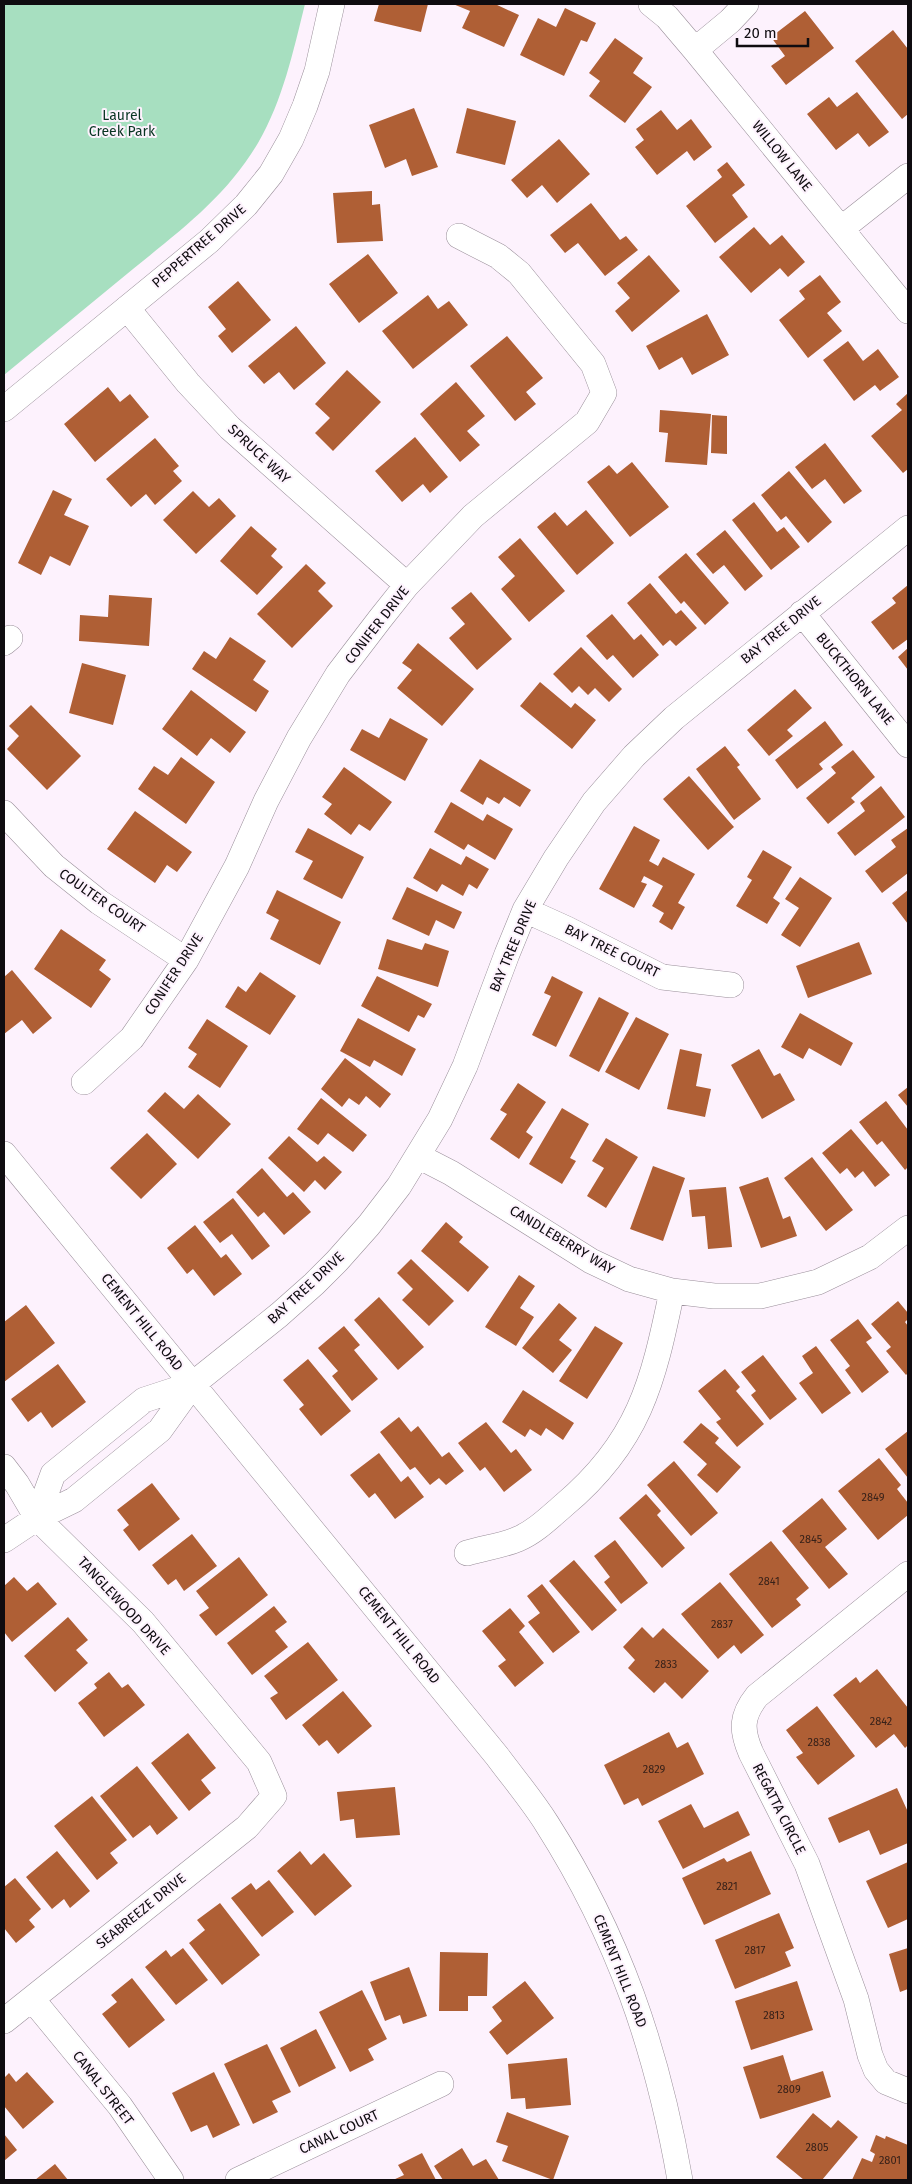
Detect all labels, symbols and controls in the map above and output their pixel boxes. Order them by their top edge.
scale bar [737,15,808,47]
text: 20 m [744,24,777,42]
park label: Laurel Creek Park [89,107,156,140]
street label: WILLOW LANE [748,117,816,195]
street label: PEPPERTREE DRIVE [149,201,249,291]
street label: SPRUCE WAY [224,421,294,487]
street label: CONIFER DRIVE [341,583,413,667]
street label: BAY TREE DRIVE [737,592,825,668]
street label: BUCKTHORN LANE [812,629,898,729]
street label: COULTER COURT [56,865,149,937]
street label: BAY TREE DRIVE [486,897,540,995]
street label: BAY TREE COURT [562,921,663,982]
street label: CONIFER DRIVE [141,930,207,1018]
street label: CANDLEBERRY WAY [506,1202,618,1278]
street label: BAY TREE DRIVE [264,1248,348,1328]
street label: CEMENT HILL ROAD [97,1270,187,1374]
house number: 2849 [862,1491,885,1504]
house number: 2845 [800,1533,823,1546]
street label: TANGLEWOOD DRIVE [74,1553,174,1659]
house number: 2841 [758,1575,780,1588]
street label: CEMENT HILL ROAD [354,1583,444,1687]
house number: 2837 [711,1618,733,1631]
house number: 2833 [655,1658,677,1671]
house number: 2842 [870,1715,892,1728]
house number: 2838 [807,1736,831,1749]
street label: REGATTA CIRCLE [749,1761,809,1857]
house number: 2829 [643,1763,665,1776]
street label: SEABREEZE DRIVE [93,1870,189,1952]
house number: 2821 [716,1880,738,1893]
street label: CEMENT HILL ROAD [590,1912,650,2030]
house number: 2817 [745,1944,766,1957]
house number: 2813 [763,2009,785,2022]
street label: CANAL STREET [69,2048,138,2129]
house number: 2809 [777,2083,801,2096]
street label: CANAL COURT [296,2106,382,2158]
house number: 2805 [805,2141,829,2154]
house number: 2801 [879,2154,901,2167]

